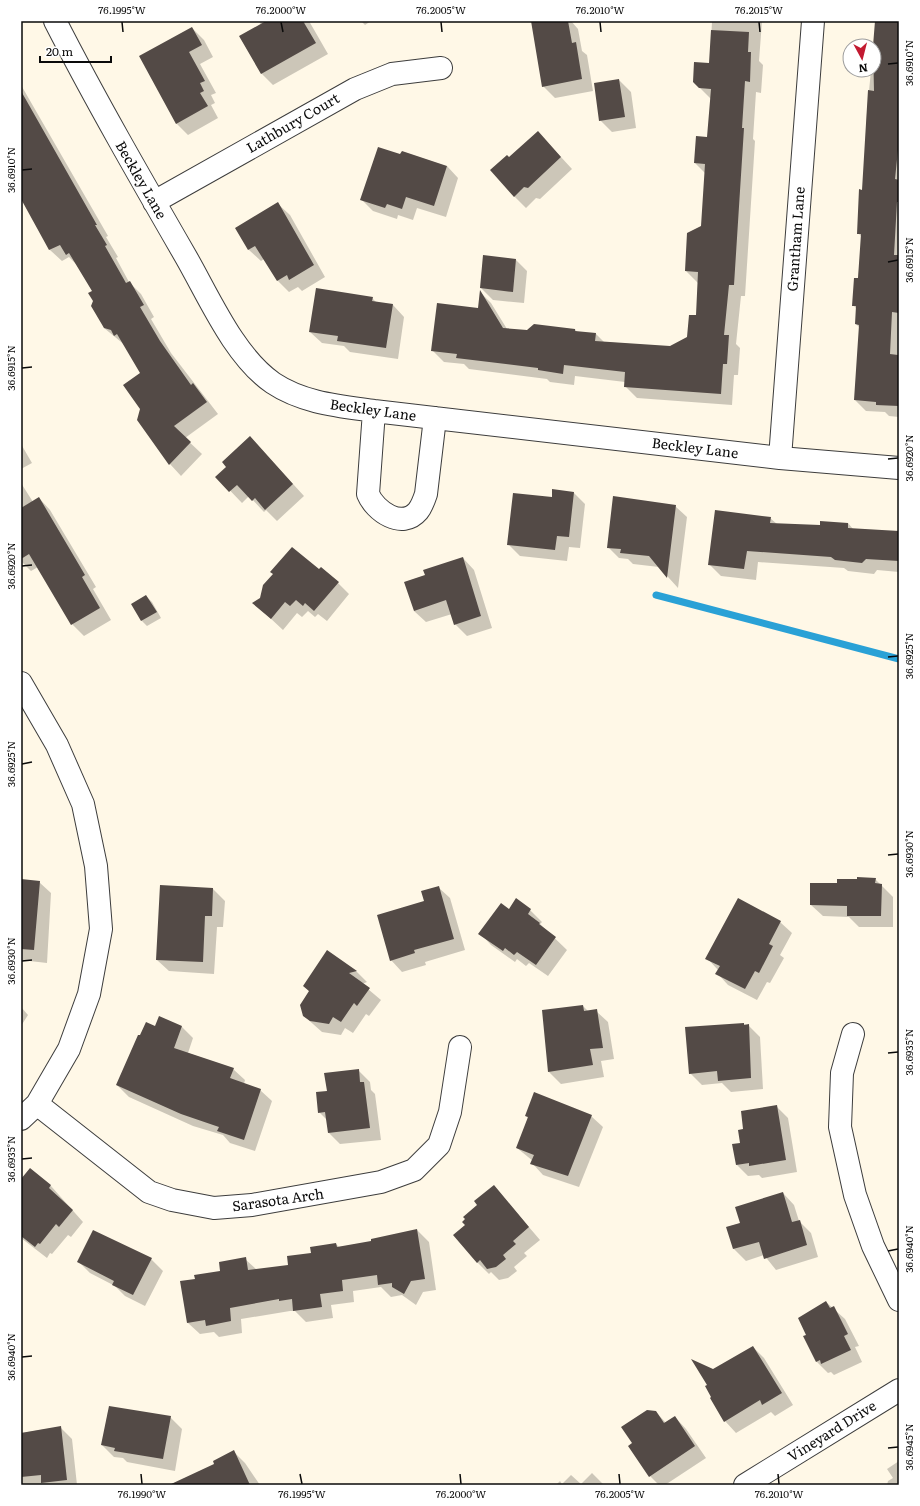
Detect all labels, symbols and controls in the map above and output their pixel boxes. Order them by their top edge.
text: 76.1995°W [98,2,146,17]
text: 76.2000°W [256,2,306,17]
text: 76.2005°W [416,2,466,17]
text: 76.2010°W [576,2,624,17]
text: 76.2015°W [735,2,783,17]
scale bar [40,38,111,64]
north arrow [842,38,882,78]
text: 36.6910°N [901,40,916,86]
text: 20 m [46,42,73,60]
text: N [858,60,869,77]
street label: Lathbury Court [242,87,343,157]
street label: Beckley Lane [111,137,172,222]
text: 36.6910°N [3,147,18,193]
street label: Grantham Lane [781,186,809,292]
text: 36.6915°N [901,237,916,283]
text: 36.6915°N [3,345,18,391]
street label: Beckley Lane [329,393,418,425]
street label: Beckley Lane [651,432,740,462]
text: 36.6920°N [901,434,916,482]
text: 36.6920°N [3,542,18,590]
text: 36.6925°N [901,633,916,679]
text: 36.6925°N [3,741,18,787]
text: 36.6930°N [901,830,916,878]
text: 36.6930°N [3,937,18,985]
text: 36.6935°N [901,1029,916,1075]
text: 36.6935°N [3,1136,18,1182]
street label: Sarasota Arch [231,1183,325,1215]
text: 36.6940°N [901,1225,916,1273]
text: 36.6940°N [3,1333,18,1381]
street label: Vineyard Drive [783,1395,880,1465]
text: 36.6945°N [901,1424,916,1470]
text: 76.1990°W [118,1486,166,1501]
text: 76.1995°W [278,1486,326,1501]
text: 76.2000°W [436,1486,486,1501]
text: 76.2005°W [595,1486,645,1501]
text: 76.2010°W [755,1486,803,1501]

